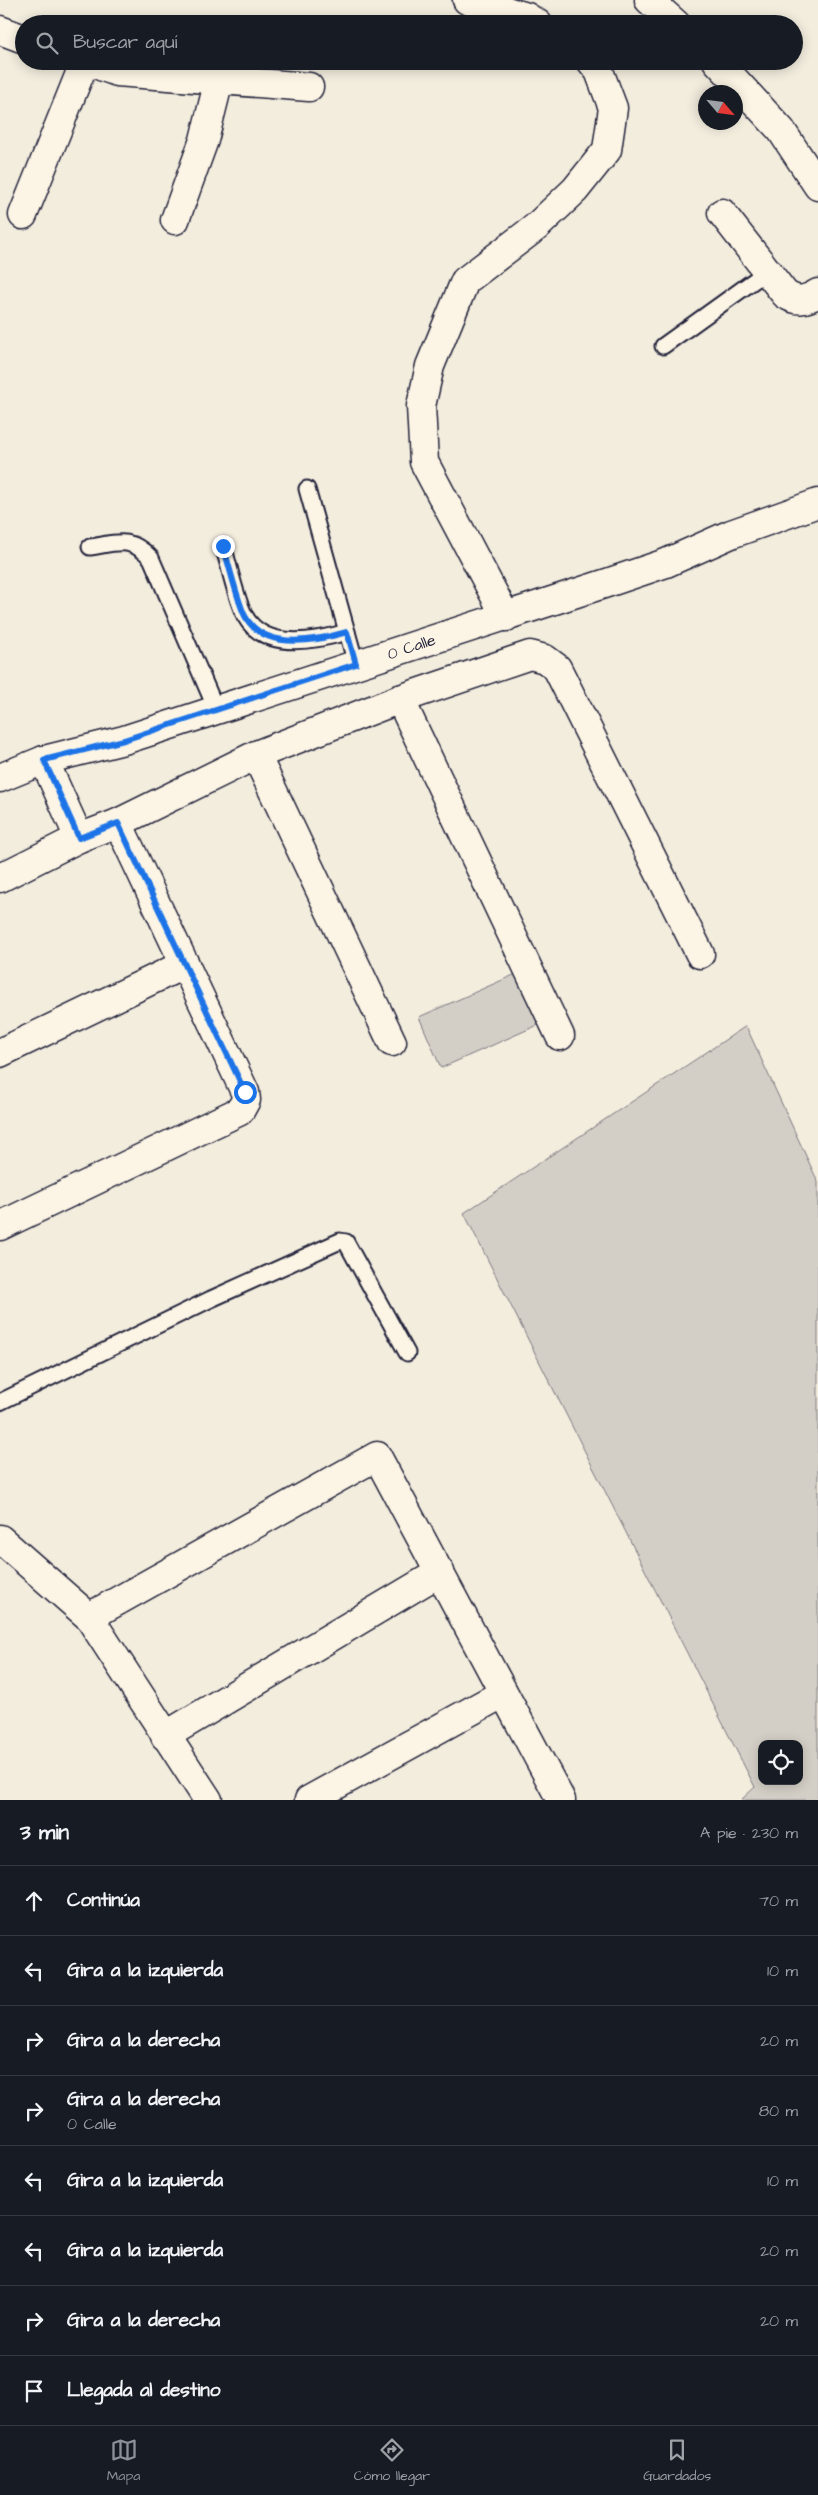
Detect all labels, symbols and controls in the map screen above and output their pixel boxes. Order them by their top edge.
search box [15,15,803,70]
icon: search [33,29,61,57]
text: Buscar aquí [73,29,177,56]
north arrow [698,85,743,130]
route end [212,535,235,558]
street label: 0 Calle [384,629,439,665]
route start [234,1081,257,1104]
map controls [758,1740,803,1785]
button: locate [758,1740,803,1785]
text: 3 min [20,1818,69,1847]
text: A pie · 230 m [700,1822,798,1844]
icon: ahead [20,1887,48,1915]
text: Continúa [67,1887,140,1914]
text: 70 m [759,1890,798,1912]
icon: left [20,1957,48,1985]
text: Gira a la izquierda [67,1957,223,1984]
text: 10 m [767,1960,798,1982]
icon: right [20,2027,48,2055]
text: Gira a la derecha [67,2027,220,2054]
text: 20 m [760,2030,798,2052]
text: Gira a la derecha [67,2086,220,2113]
icon: right [20,2097,48,2125]
text: 80 m [759,2100,798,2122]
text: 0 Calle [67,2113,117,2135]
icon: left [20,2167,48,2195]
text: Gira a la izquierda [67,2167,223,2194]
text: 10 m [767,2170,798,2192]
icon: left [20,2237,48,2265]
text: Gira a la izquierda [67,2237,223,2264]
text: 20 m [760,2240,798,2262]
icon: right [20,2307,48,2335]
text: Gira a la derecha [67,2307,220,2334]
text: 20 m [760,2310,798,2332]
icon: arrive [20,2377,48,2405]
text: Llegada al destino [67,2377,220,2404]
tab: Mapa [107,2436,140,2486]
tab: Cómo llegar [354,2436,430,2486]
tab: Guardados [643,2436,711,2486]

